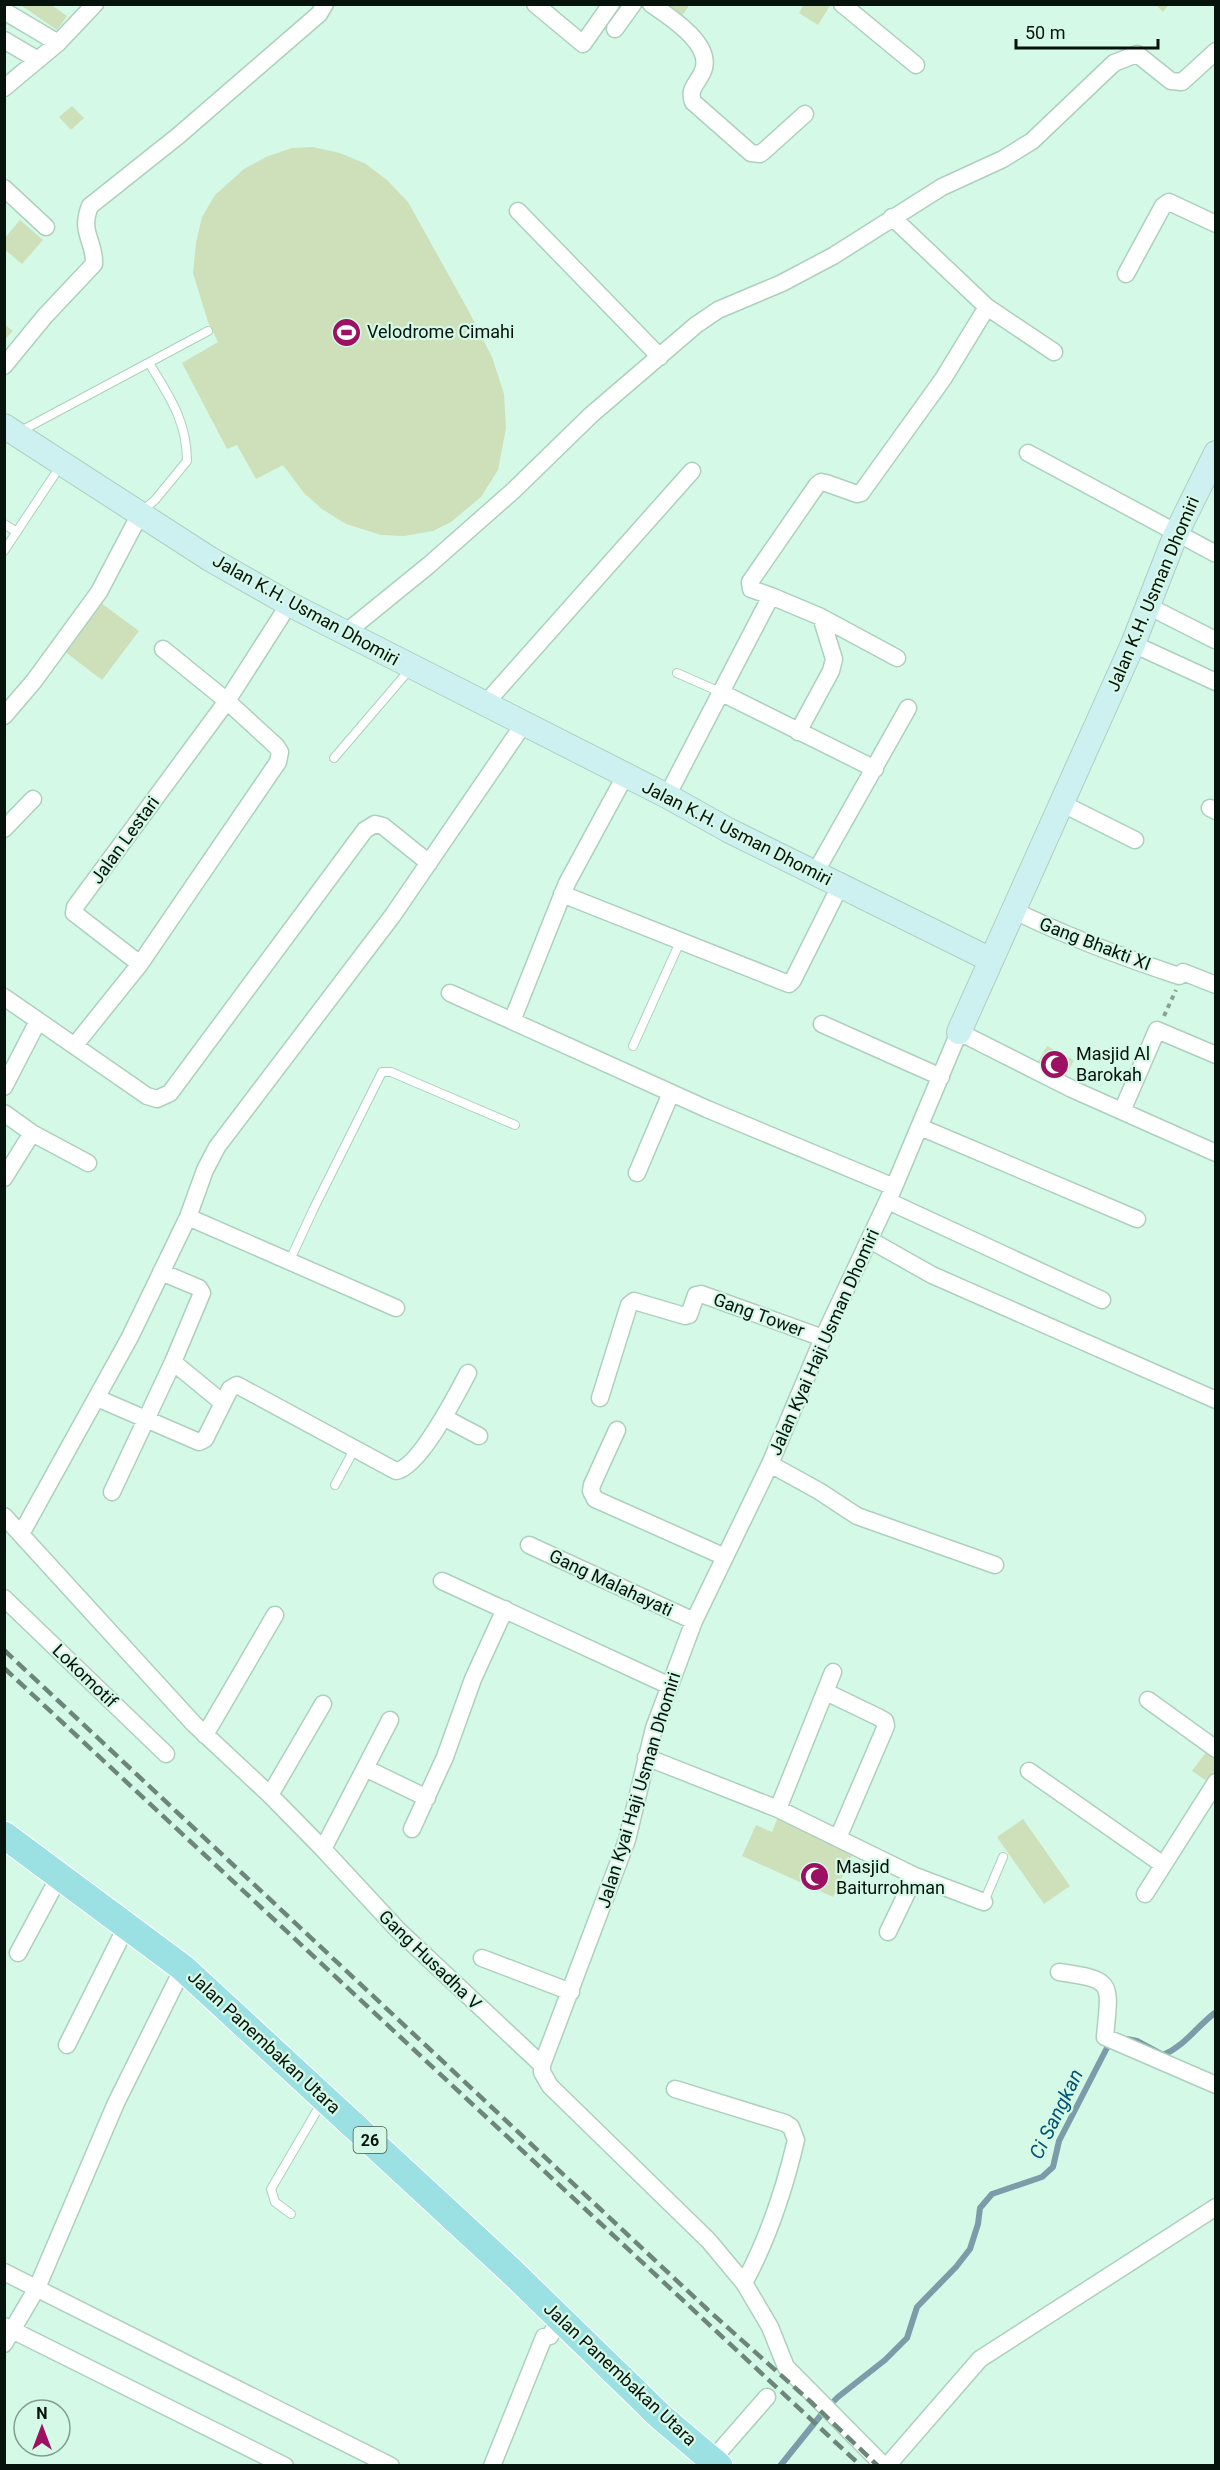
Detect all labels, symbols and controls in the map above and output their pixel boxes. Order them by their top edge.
scale bar [1016,12,1158,50]
text: 50 m [1025,22,1065,43]
sports icon: Velodrome Cimahi [330,316,362,348]
place label: Velodrome Cimahi [367,321,514,342]
street label: Jalan K.H. Usman Dhomiri [1102,493,1203,695]
street label: Jalan K.H. Usman Dhomiri [209,549,403,670]
street label: Jalan K.H. Usman Dhomiri [639,776,836,890]
street label: Jalan Lestari [86,792,163,888]
street label: Gang Bhakti XI [1037,913,1154,974]
place label: Masjid Al Barokah [1076,1043,1150,1085]
mosque icon: Masjid Al Barokah [1039,1048,1071,1080]
street label: Jalan Kyai Haji Usman Dhomiri [764,1225,883,1458]
street label: Gang Tower [711,1288,808,1341]
street label: Gang Malahayati [546,1545,676,1620]
street label: Lokomotif [49,1640,123,1712]
street label: Jalan Kyai Haji Usman Dhomiri [593,1669,684,1910]
place label: Masjid Baiturrohman [836,1856,945,1898]
mosque icon: Masjid Baiturrohman [799,1861,831,1893]
street label: Gang Husadha V [375,1905,486,2014]
street label: Jalan Panembakan Utara [184,1966,345,2118]
water label: Ci Sangkan [1024,2065,1088,2163]
road number: 26 [354,2127,386,2153]
street label: Jalan Panembakan Utara [540,2298,701,2450]
north arrow [12,2398,72,2458]
text: N [36,2404,48,2423]

